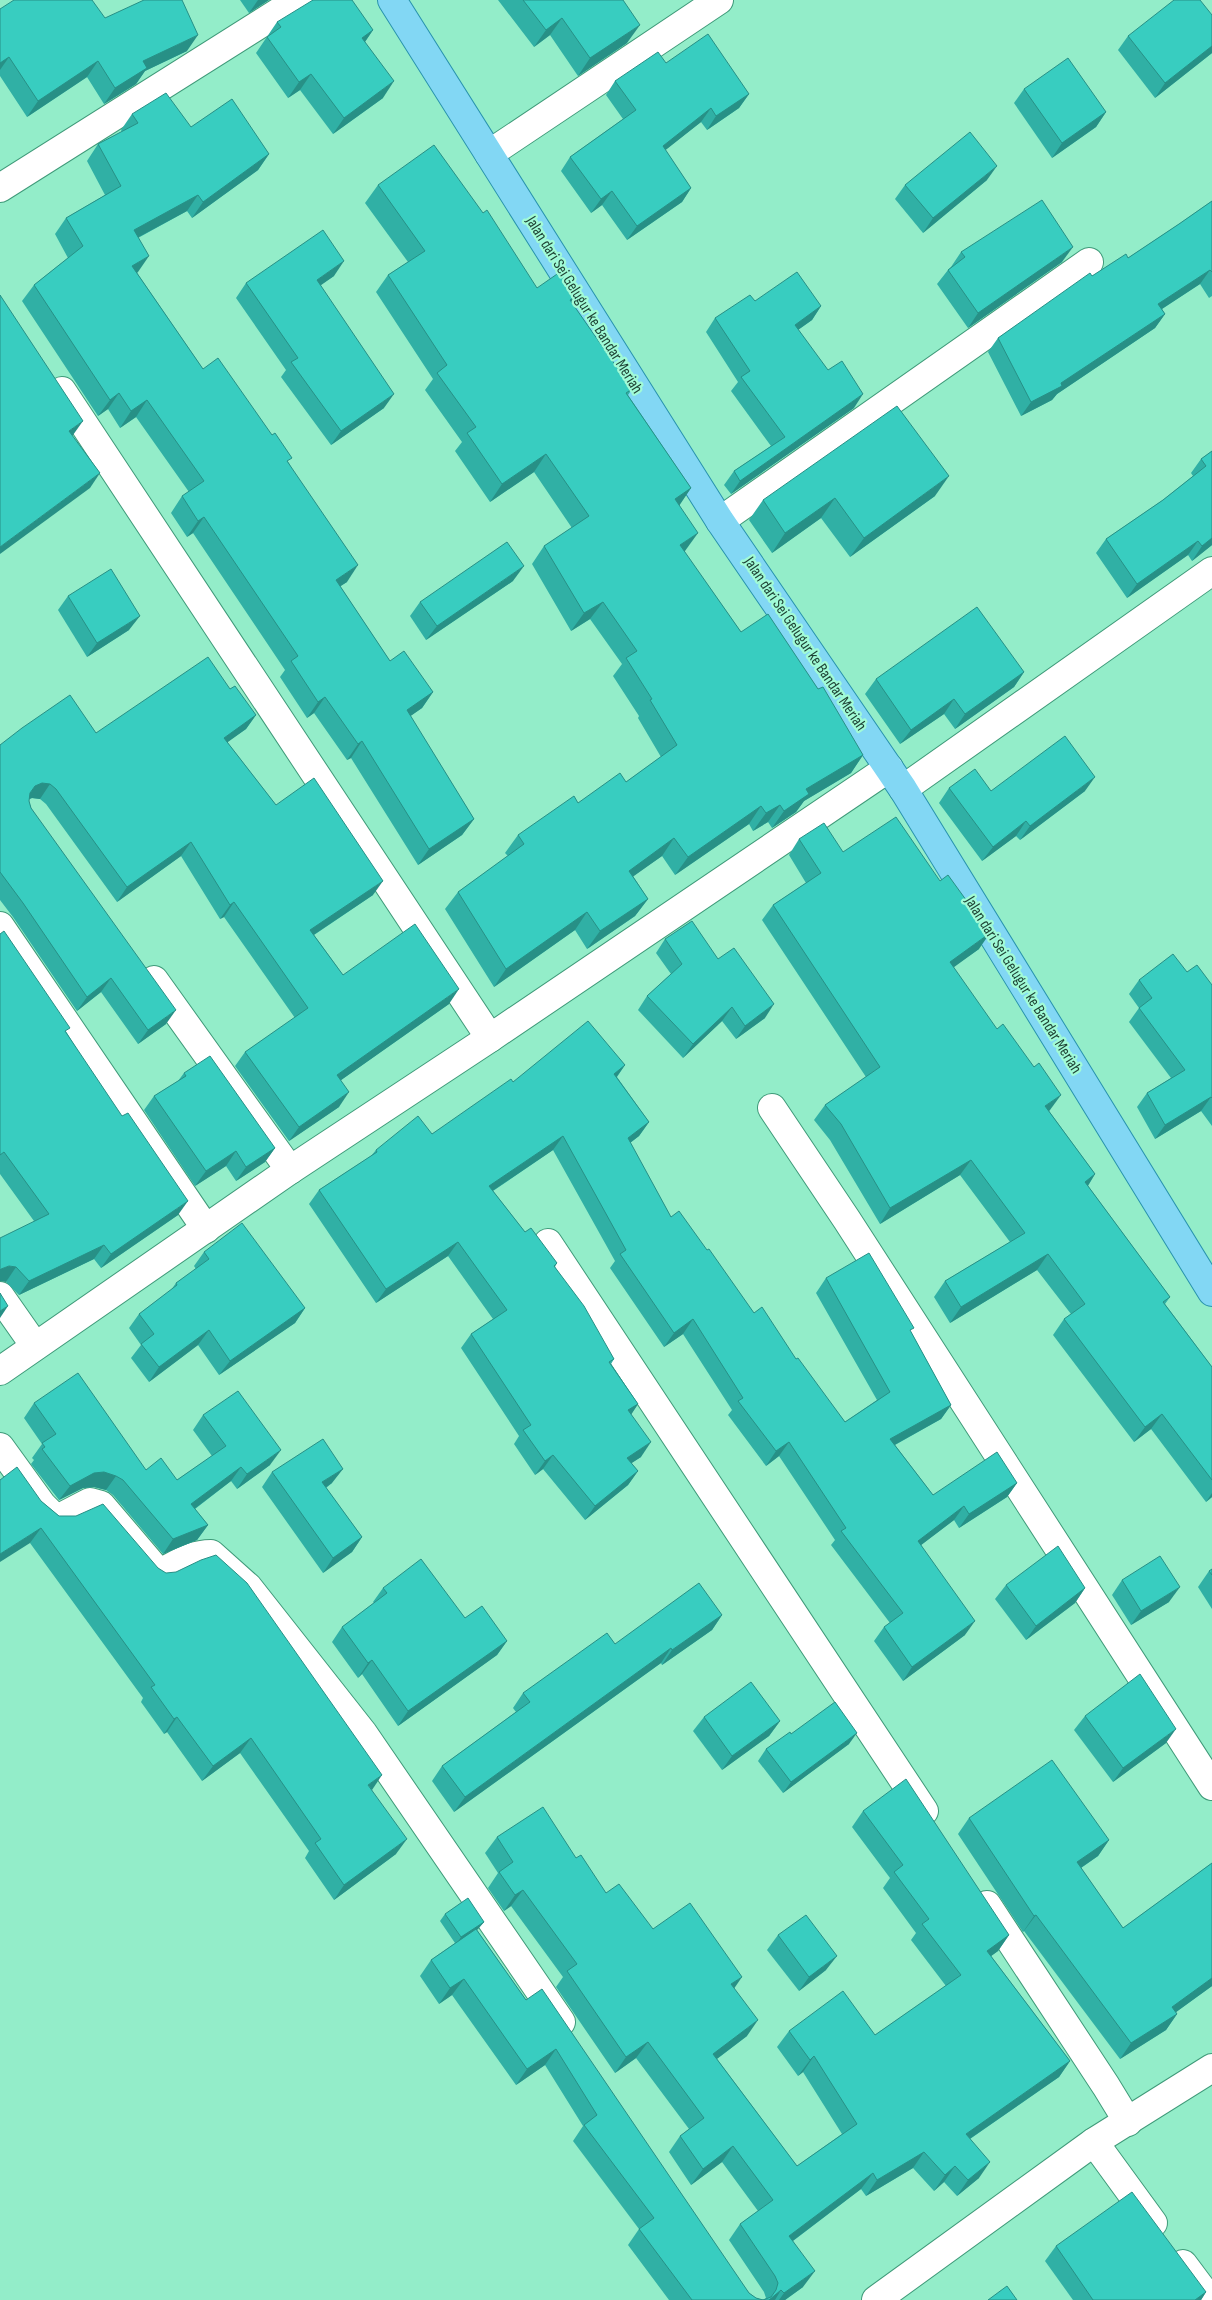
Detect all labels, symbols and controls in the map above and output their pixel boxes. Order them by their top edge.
street label: Jalan dari Sei Gelugur ke Bandar Meriah [521,212,647,397]
street label: Jalan dari Sei Gelugur ke Bandar Meriah [739,553,870,735]
street label: Jalan dari Sei Gelugur ke Bandar Meriah [960,892,1086,1077]

